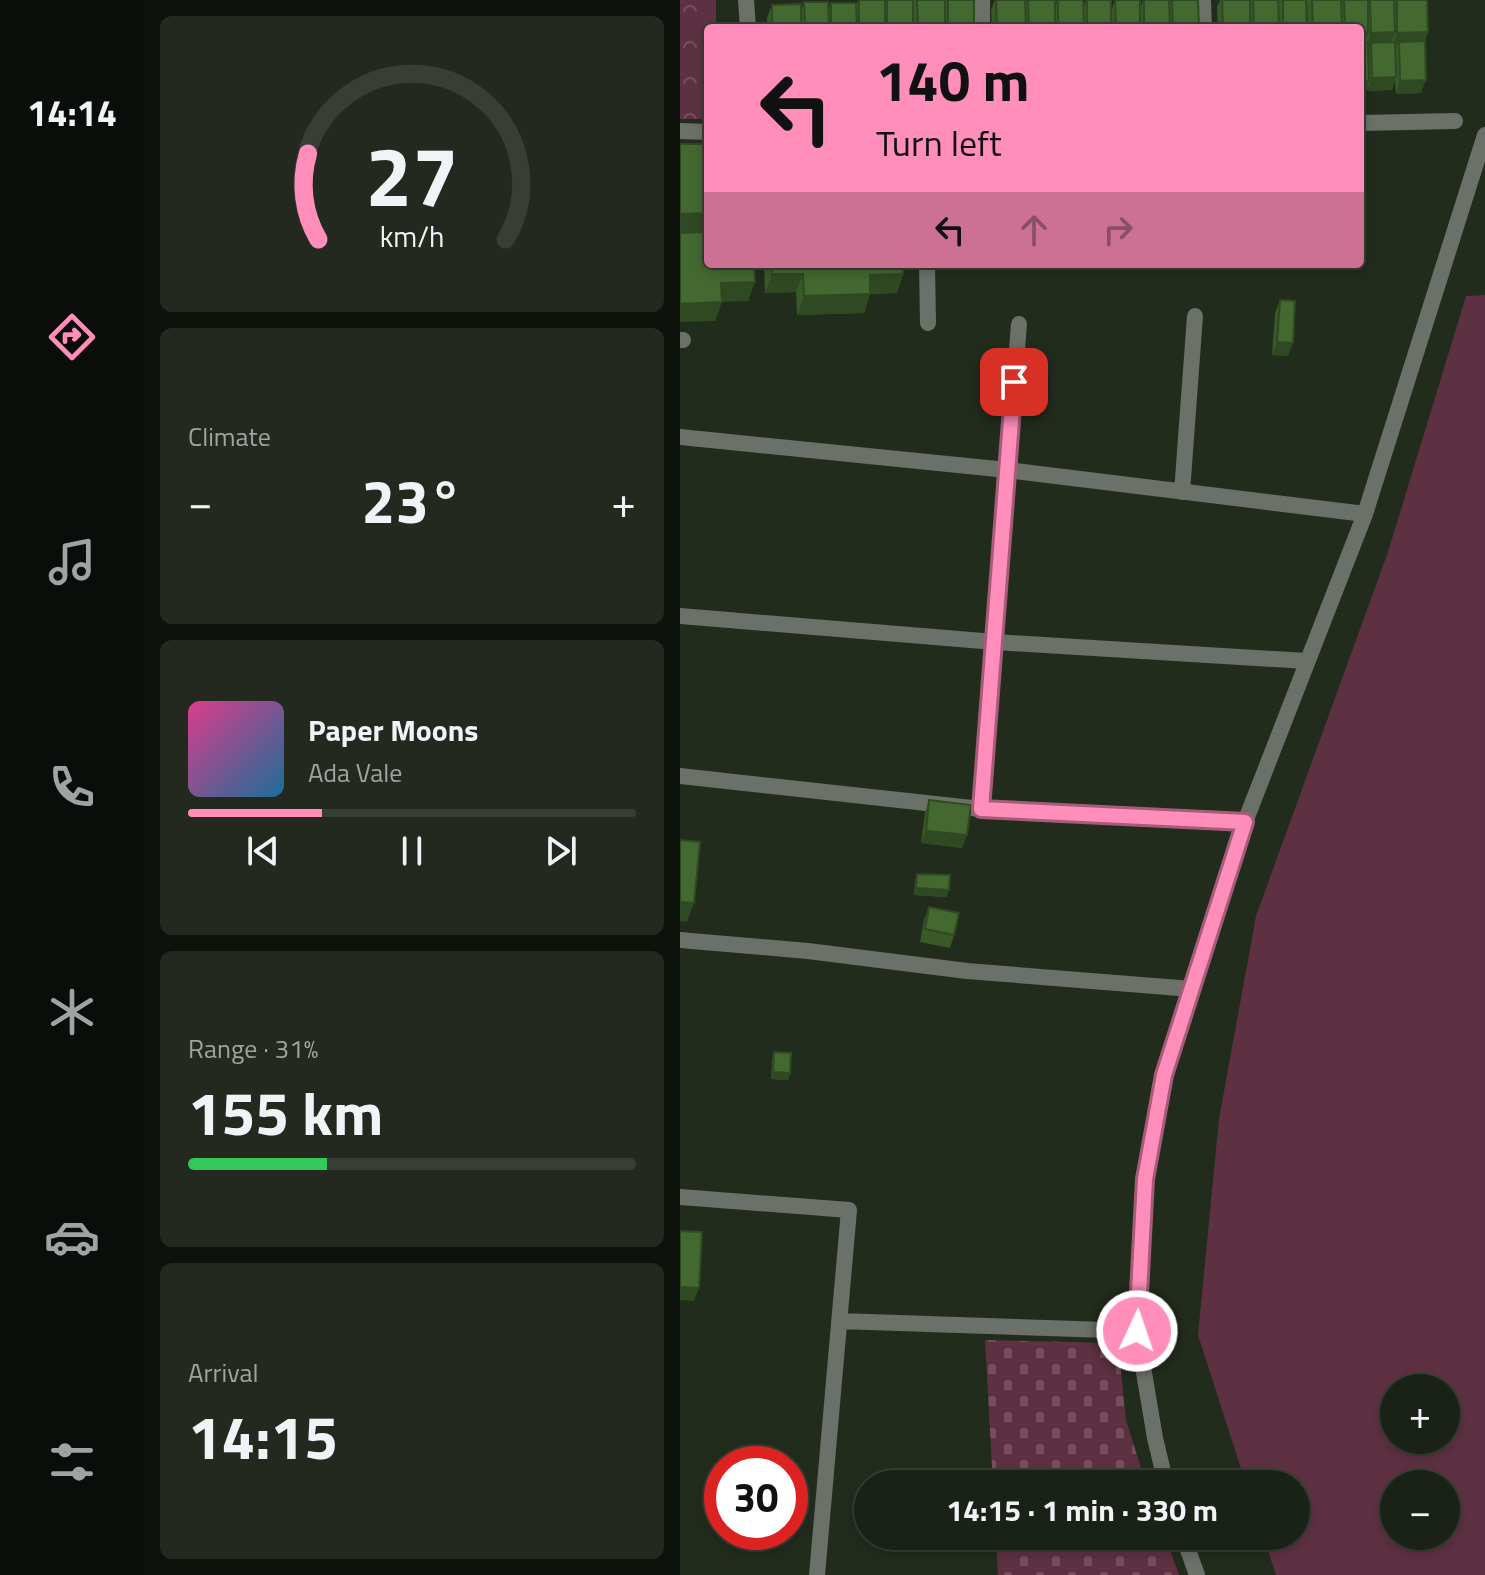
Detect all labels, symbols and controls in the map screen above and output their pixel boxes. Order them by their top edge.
text: 140 m [876,38,1029,123]
icon: left [744,56,848,160]
text: 14:14 [27,85,117,140]
text: 27 [365,111,459,237]
text: Turn left [876,115,1002,170]
icon: left [928,208,972,252]
icon: ahead [1012,208,1056,252]
icon: right [1096,208,1140,252]
text: km/h [380,215,444,258]
icon: directions [44,309,100,365]
pin [980,348,1048,416]
icon: arrive [992,360,1036,404]
text: Climate [188,417,271,456]
text: 23° [362,455,462,546]
text: − [188,468,213,535]
text: + [611,468,636,535]
icon: music [44,534,100,590]
text: Paper Moons [308,707,478,753]
text: Ada Vale [308,753,402,792]
icon: phone [44,759,100,815]
icon: previous [241,829,285,873]
icon: pause [390,829,434,873]
icon: next [539,829,583,873]
icon: climate [44,984,100,1040]
text: Range · 31% [188,1029,318,1068]
text: 155 km [188,1067,383,1158]
icon: car [44,1209,100,1265]
position arrow [1095,1289,1179,1373]
text: Arrival [188,1353,259,1392]
map controls [1380,1374,1460,1550]
button: + [1380,1374,1460,1454]
text: 14:15 [188,1391,338,1482]
icon: filters [44,1434,100,1490]
speed limit sign: 30 [704,1446,808,1550]
button: − [1380,1470,1460,1550]
text: 14:15 · 1 min · 330 m [946,1487,1218,1533]

